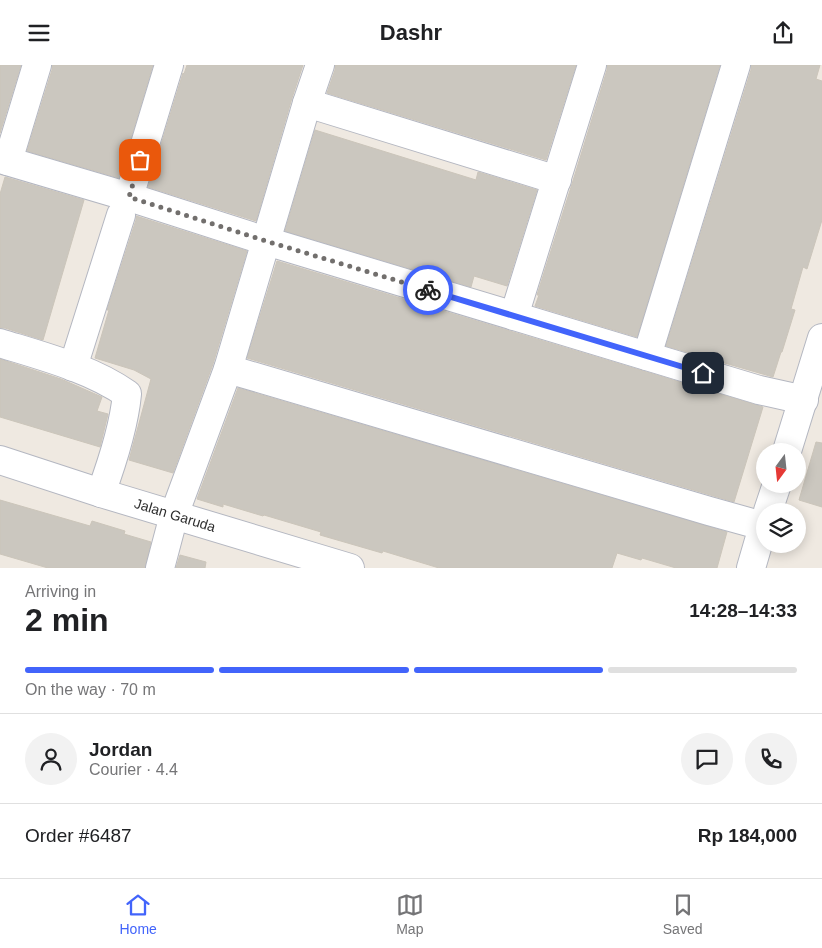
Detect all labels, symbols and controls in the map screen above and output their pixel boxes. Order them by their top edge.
icon: menu [25,19,53,47]
icon: share [769,19,797,47]
text: Dashr [380,20,442,45]
pin [119,139,161,181]
icon: bag [126,146,154,174]
courier [403,265,453,315]
icon: bike [414,276,442,304]
pin [682,352,724,394]
icon: home [689,359,717,387]
north arrow [756,443,806,493]
map controls [756,443,806,553]
street label: Jalan Garuda [132,495,218,535]
button: layers [756,503,806,553]
text: Arriving in [25,583,96,600]
text: 14:28–14:33 [689,600,797,621]
text: 2 min [25,602,109,638]
text: On the way · 70 m [25,681,156,698]
button: person [25,733,77,785]
button: chat [681,733,733,785]
button: phone [745,733,797,785]
text: Jordan [89,739,152,760]
text: Courier · 4.4 [89,761,178,778]
text: Order #6487 [25,825,132,846]
text: Rp 184,000 [698,825,797,846]
tab: Home [119,891,157,937]
tab: Map [396,891,424,937]
tab: Saved [663,891,702,937]

